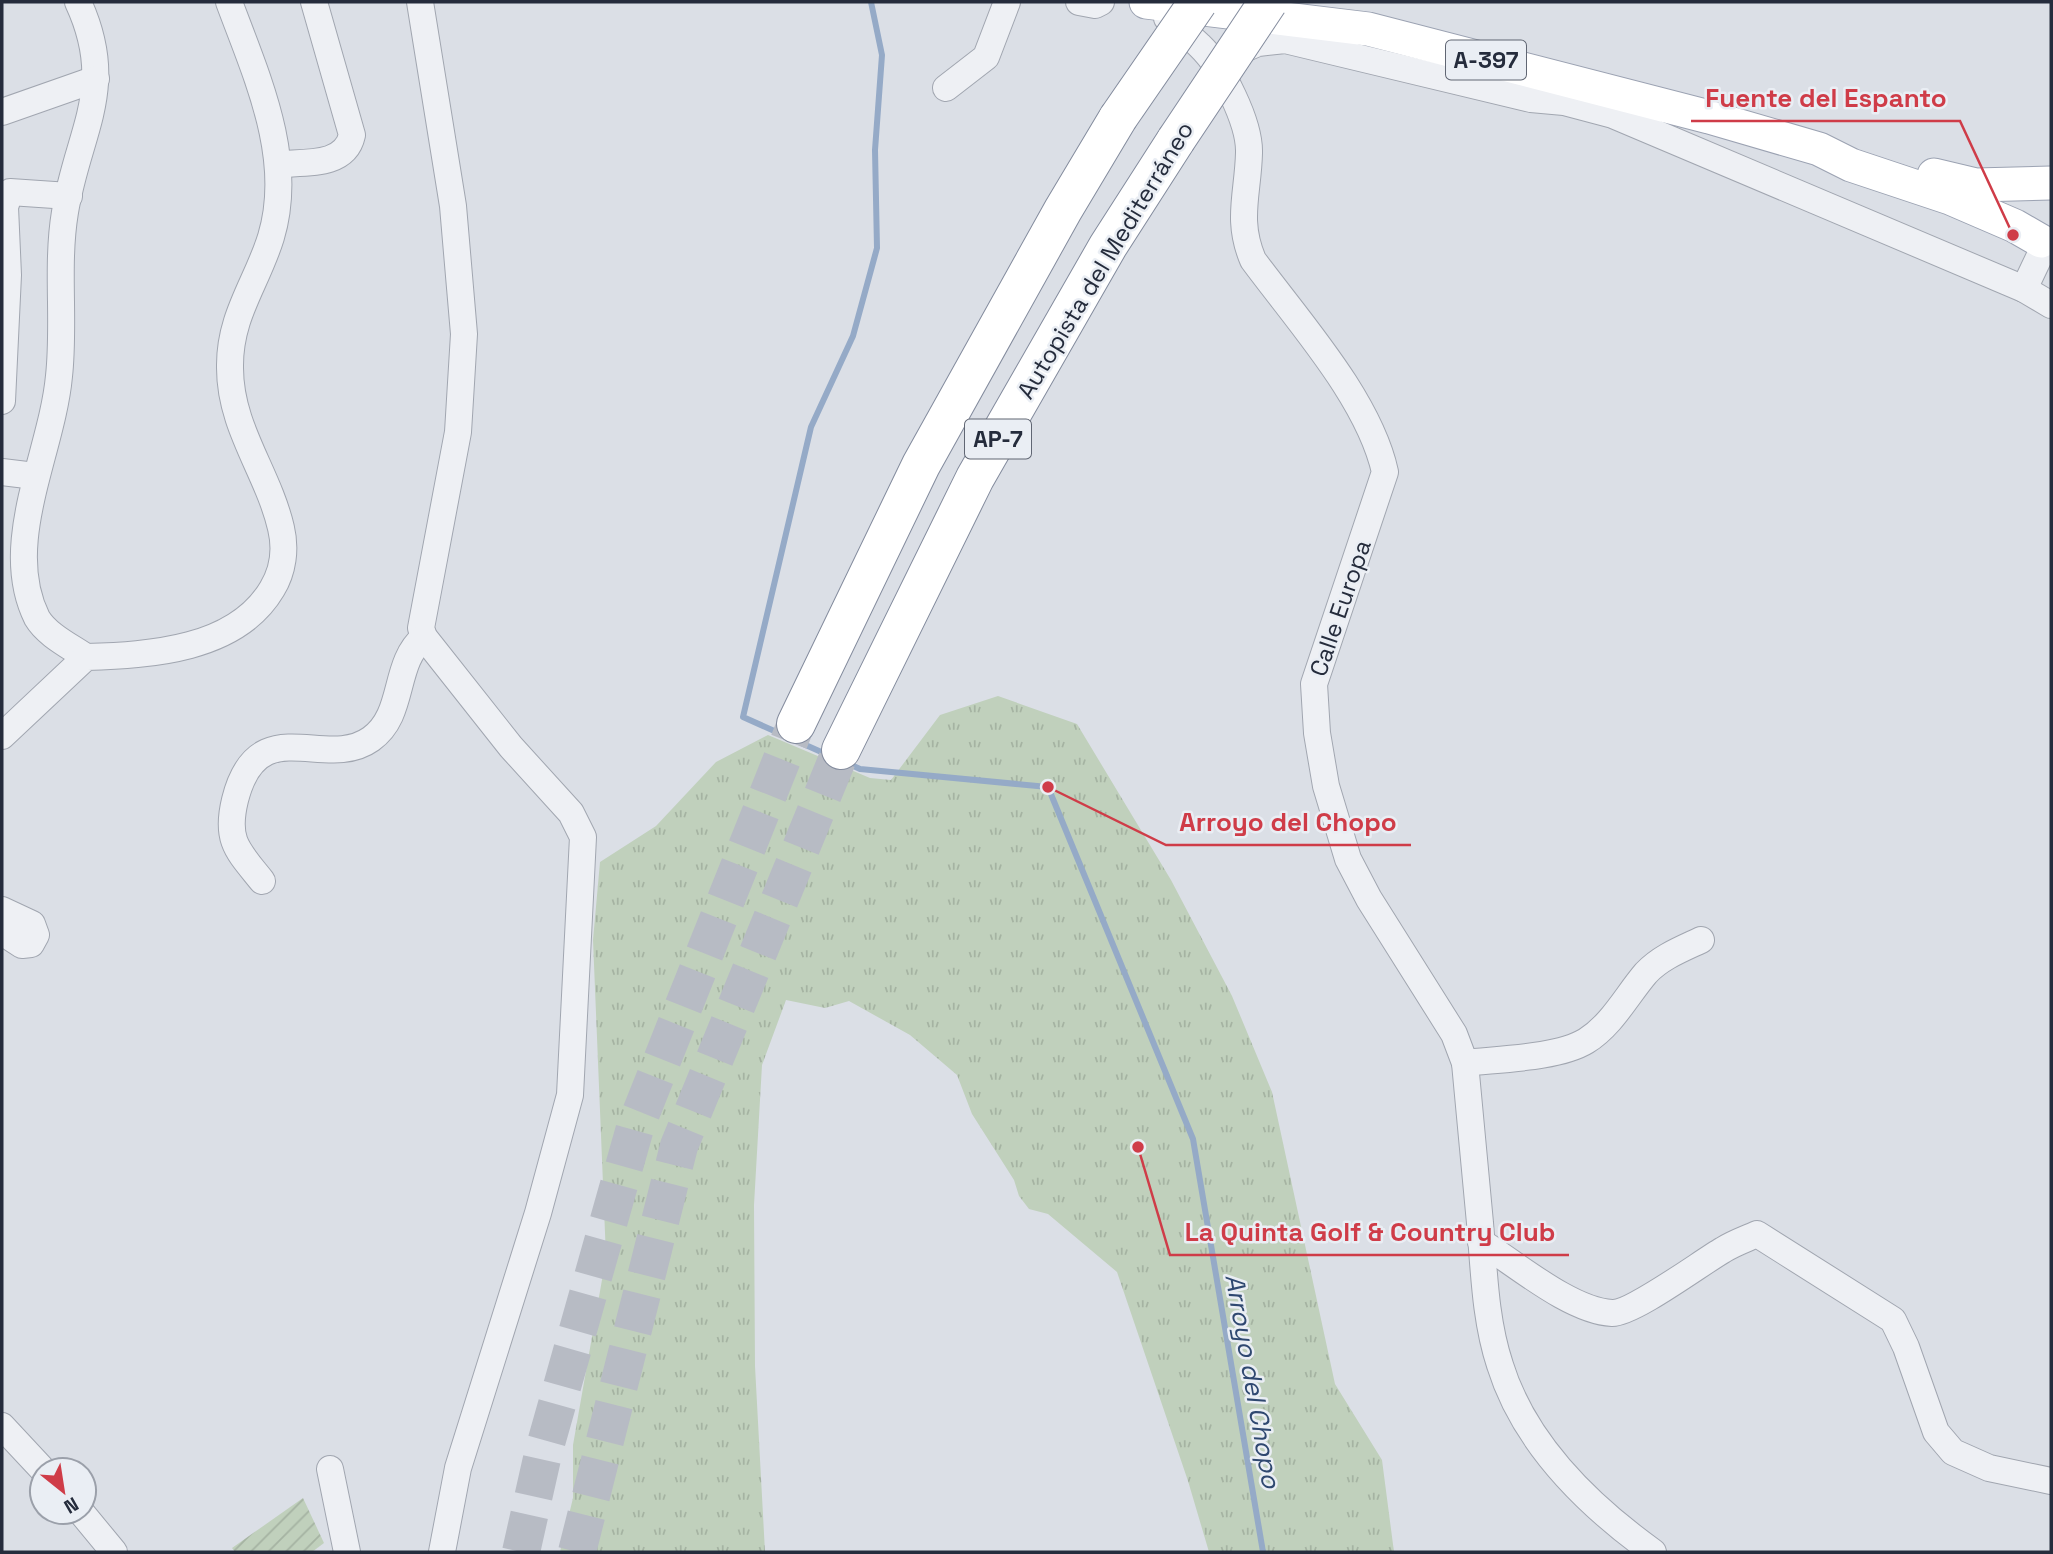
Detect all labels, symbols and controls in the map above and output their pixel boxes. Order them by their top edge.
road number: A-397 [1446,40,1526,80]
callout: Fuente del Espanto [1691,74,1960,121]
text: Fuente del Espanto [1705,81,1947,115]
street label: Autopista del Mediterráneo [1010,116,1200,404]
road number: AP-7 [965,420,1031,458]
street label: Calle Europa [1302,536,1378,680]
callout: Arroyo del Chopo [1166,798,1411,845]
text: Arroyo del Chopo [1179,805,1397,839]
callout: La Quinta Golf & Country Club [1170,1208,1569,1255]
text: La Quinta Golf & Country Club [1185,1215,1555,1249]
water label: Arroyo del Chopo [1217,1271,1289,1492]
north arrow [28,1456,98,1526]
text: N [59,1491,83,1519]

